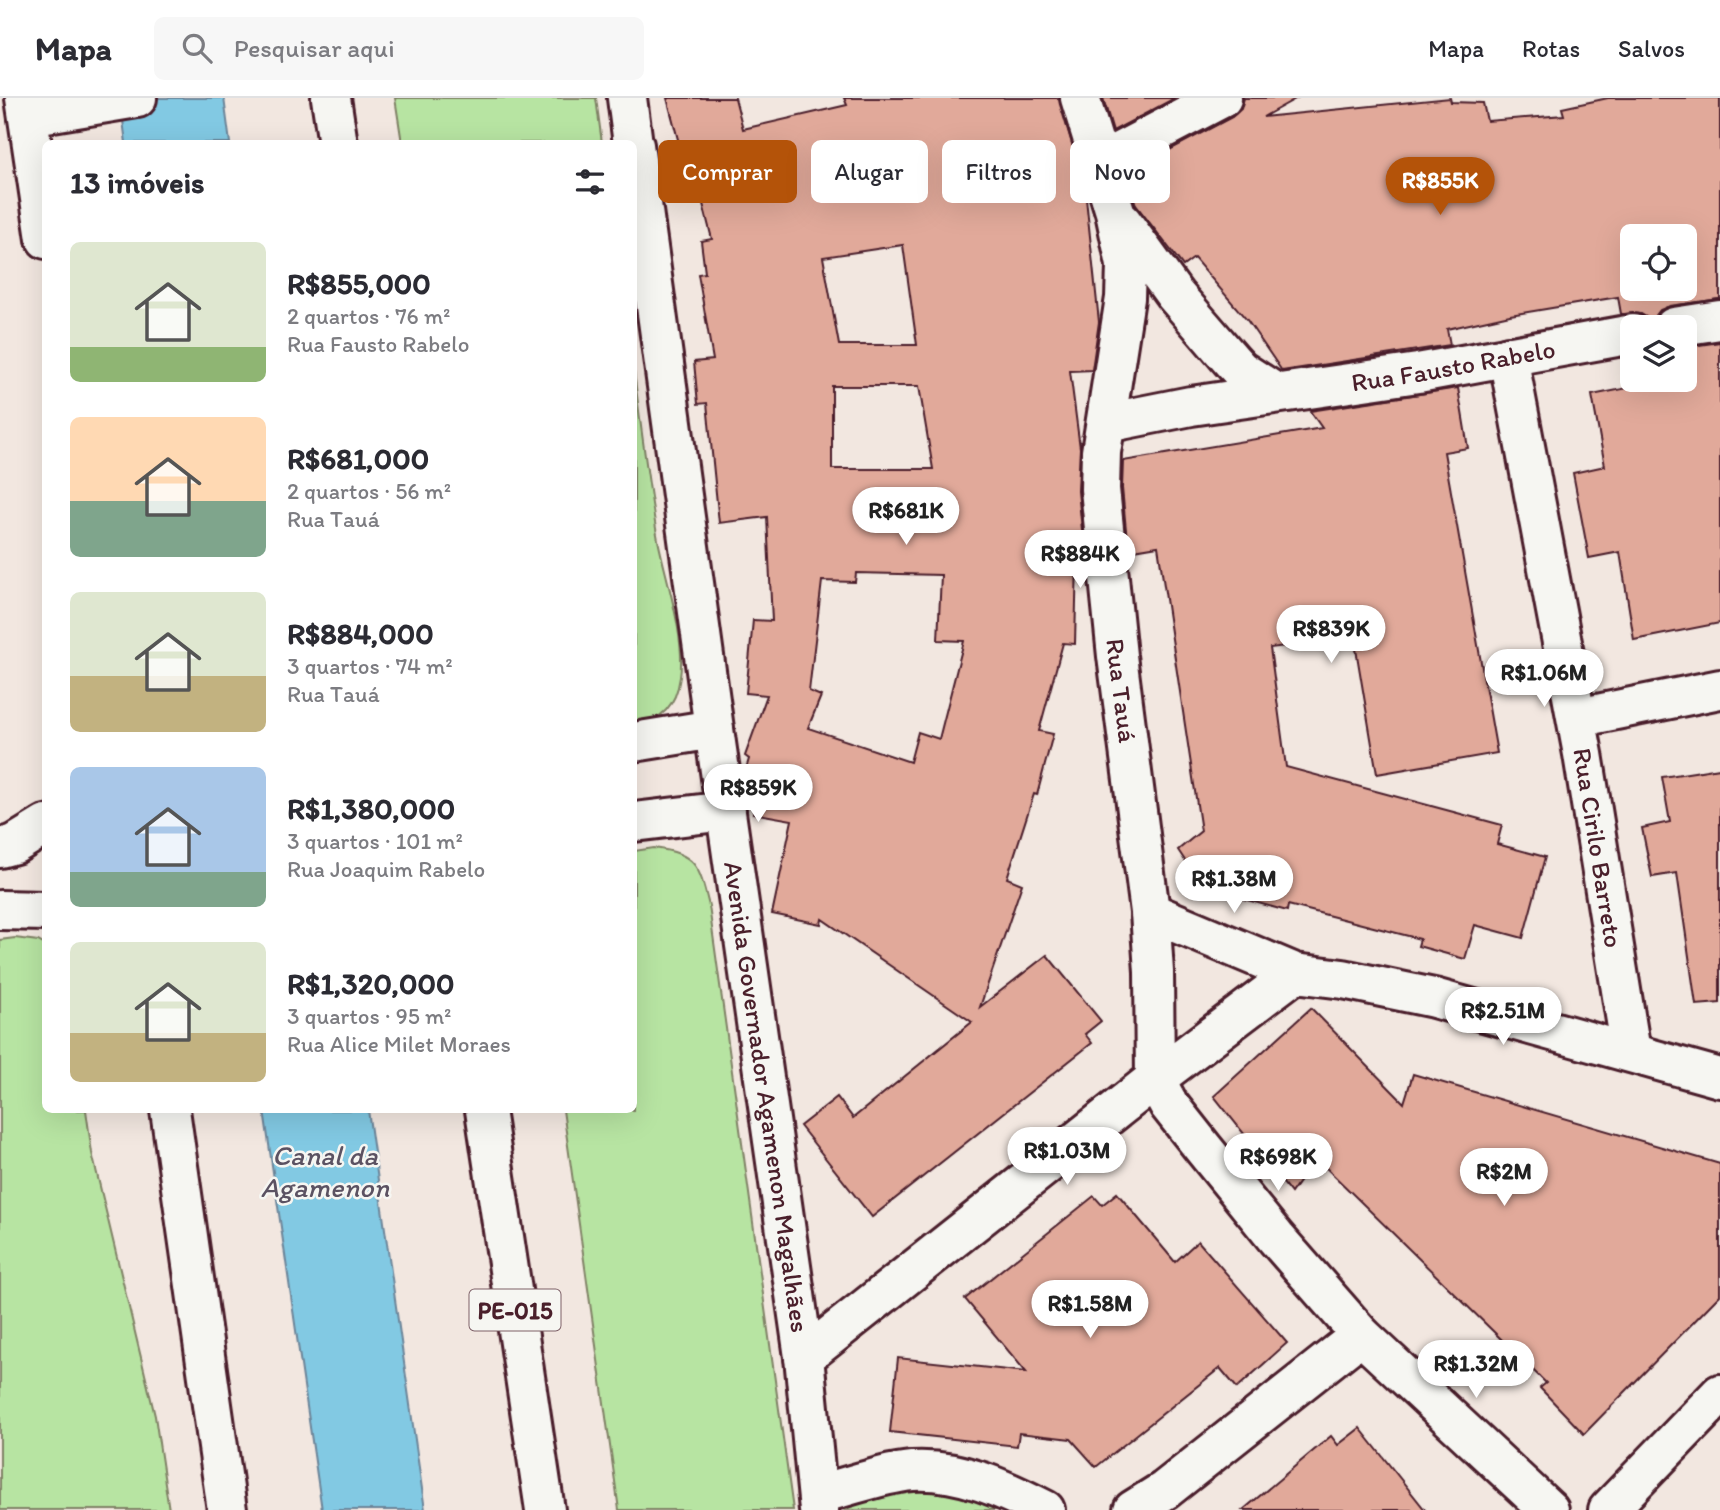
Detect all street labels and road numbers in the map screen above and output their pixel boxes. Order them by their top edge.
street label: Rua Fausto Rabelo [1349,332,1558,399]
street label: Rua Tauá [1099,637,1144,745]
street label: Rua Cirilo Barreto [1566,746,1630,950]
street label: Avenida Governador Agamenon Magalhães [717,859,816,1334]
road number: PE-015 [470,1290,560,1330]

